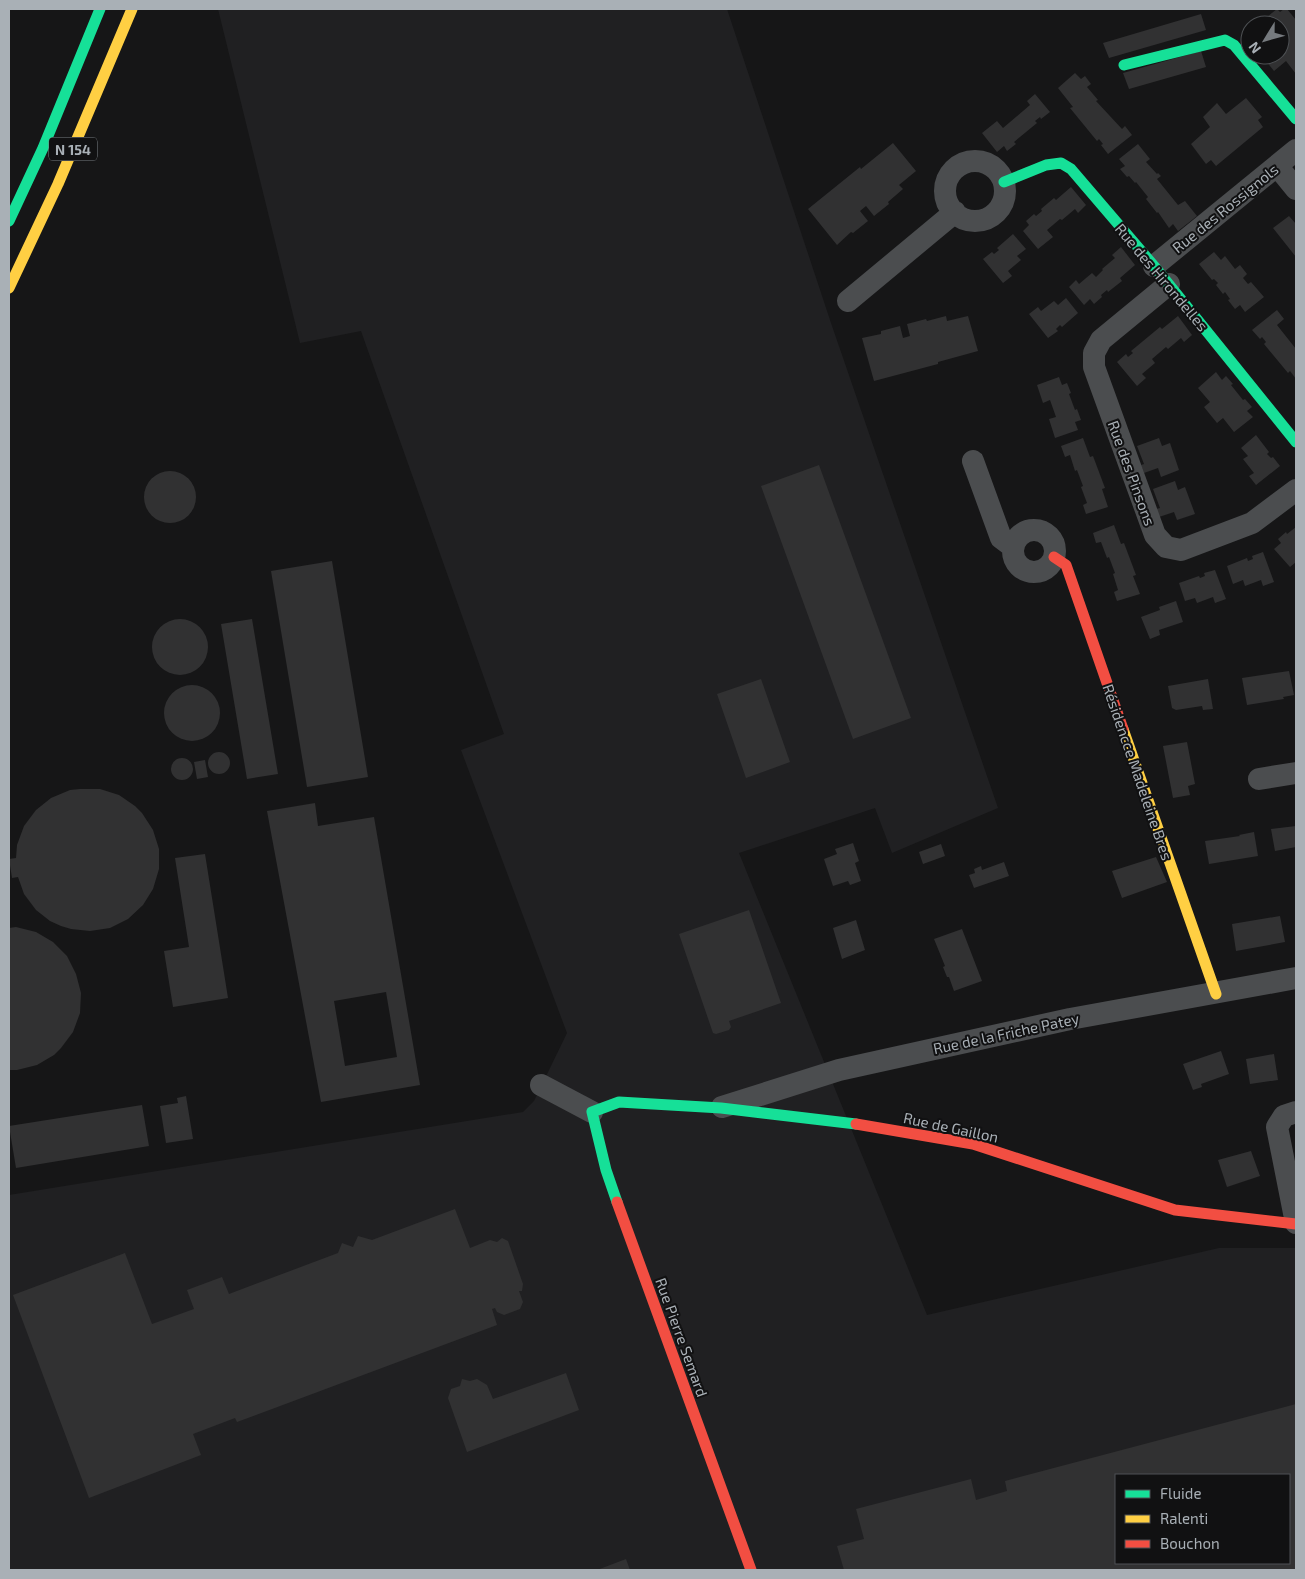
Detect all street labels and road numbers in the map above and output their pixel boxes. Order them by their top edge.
road number: N 154 [49,138,97,160]
street label: Rue des Rossignols [1168,160,1282,256]
street label: Rue des Hirondelles [1112,220,1212,334]
street label: Rue des Pinsons [1105,418,1159,528]
street label: Résidencce Madeleine Bres [1099,682,1177,862]
street label: Rue de la Friche Patey [931,1009,1081,1057]
street label: Rue de Gaillon [902,1108,1000,1146]
street label: Rue Pierre Semard [652,1275,712,1399]

